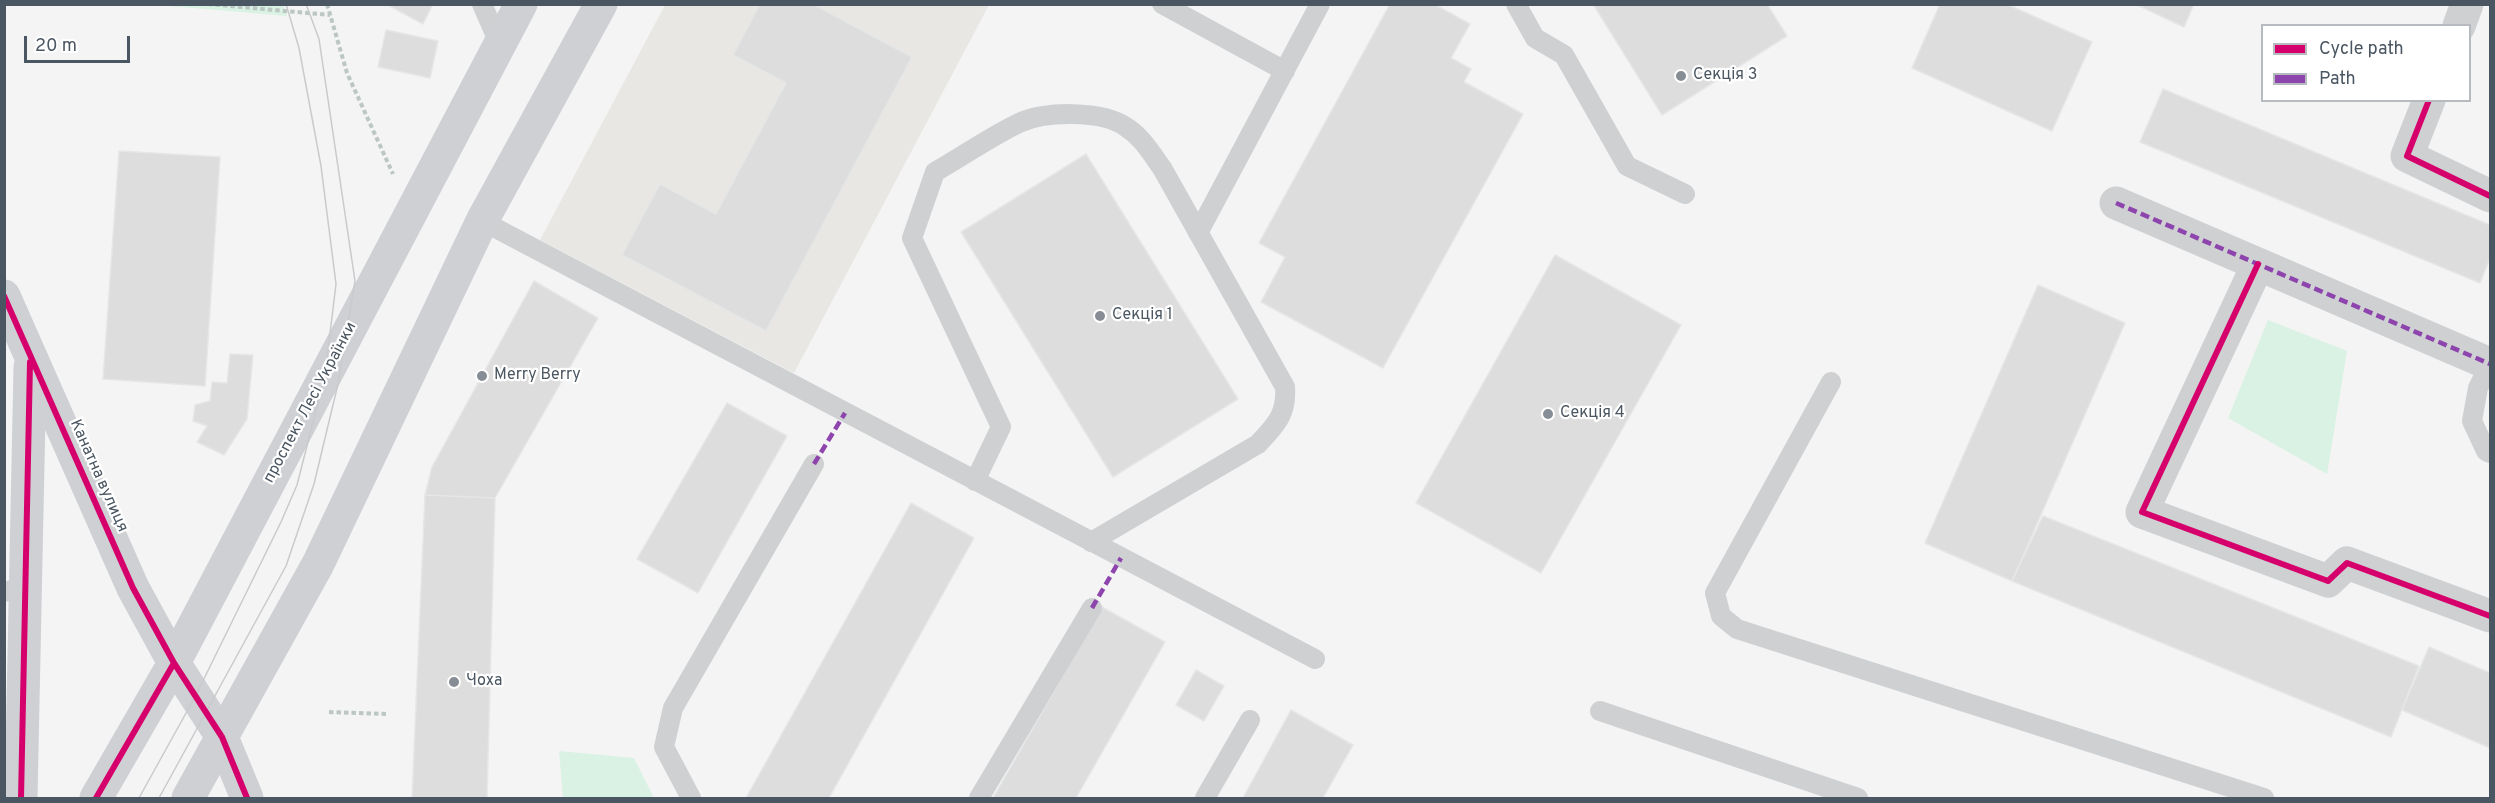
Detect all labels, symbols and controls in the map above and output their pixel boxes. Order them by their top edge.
scale bar [27,24,134,62]
legend [2261,24,2471,102]
text: 20 m [35,35,77,58]
text: Cycle path [2319,38,2404,61]
place label: Секція 3 [1693,66,1757,86]
text: Path [2319,68,2356,91]
marker: Секція 3 [1674,69,1688,83]
place label: Секція 1 [1112,306,1173,326]
marker: Секція 1 [1093,309,1107,323]
street label: проспект Лесі Українки [260,319,362,487]
place label: Merry Berry [494,366,581,386]
marker: Merry Berry [475,369,489,383]
place label: Секція 4 [1560,404,1625,424]
marker: Секція 4 [1541,407,1555,421]
street label: Канатна вулиця [65,417,131,535]
place label: Чоха [466,672,502,692]
marker: Чоха [447,675,461,689]

